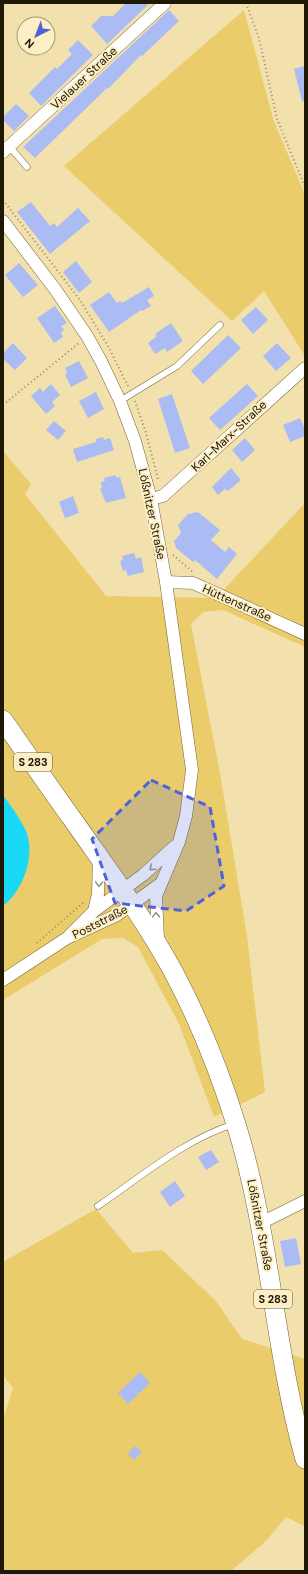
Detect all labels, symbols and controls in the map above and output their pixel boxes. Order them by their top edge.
north arrow [16,16,56,56]
text: N [22,36,37,51]
street label: Vielauer Straße [47,43,121,113]
street label: Karl-Marx-Straße [188,397,270,475]
street label: Lößnitzer Straße [135,467,170,561]
street label: Hüttenstraße [200,581,274,625]
road number: S 283 [14,753,52,771]
one-way arrow [149,863,157,870]
one-way arrow [95,881,103,887]
street label: Poststraße [70,901,131,943]
one-way arrow [151,912,160,918]
street label: Lößnitzer Straße [243,1178,277,1272]
road number: S 283 [254,1290,292,1308]

